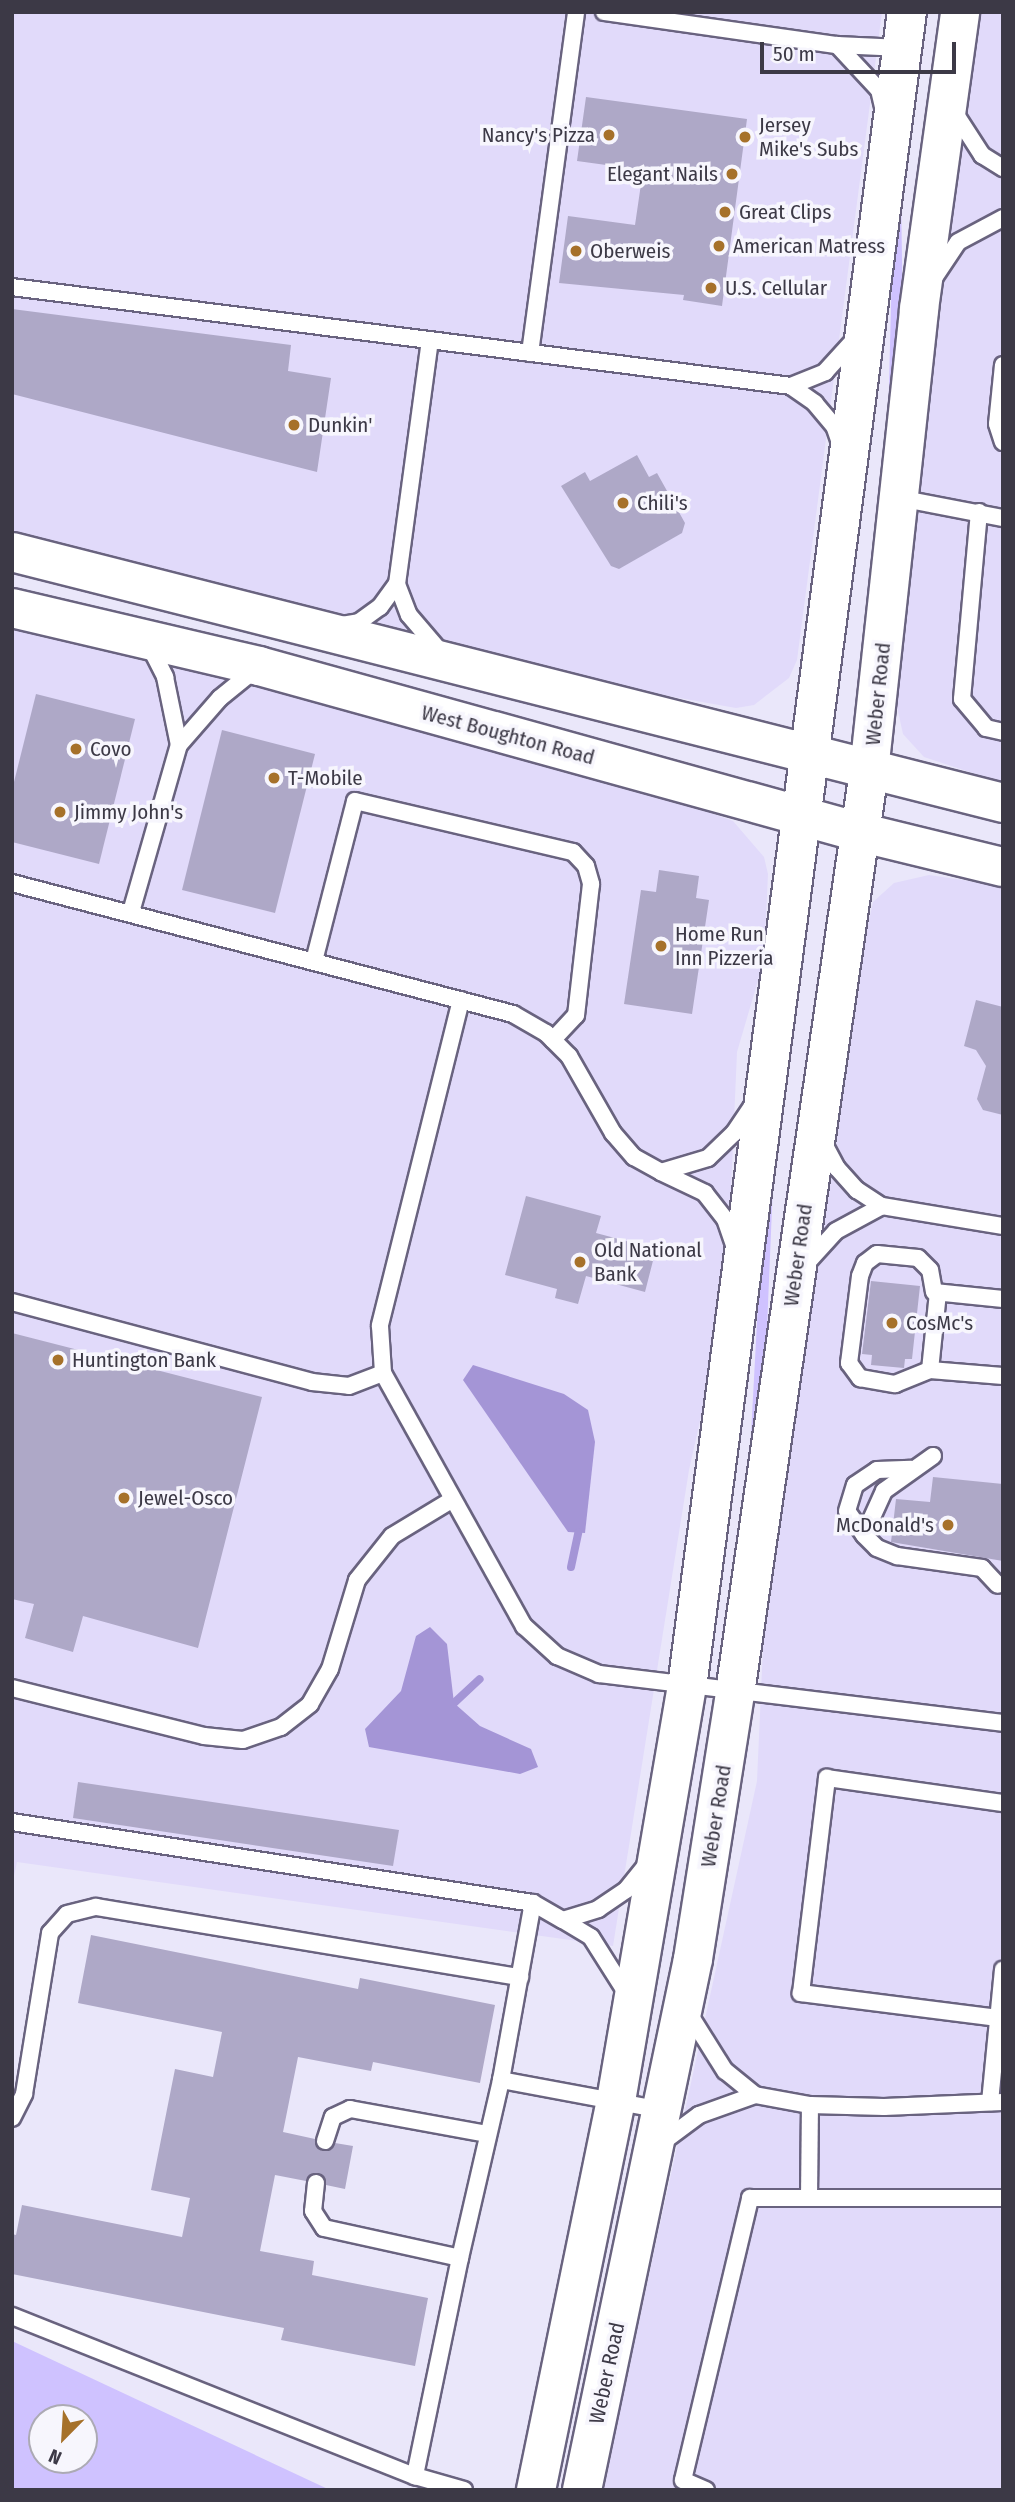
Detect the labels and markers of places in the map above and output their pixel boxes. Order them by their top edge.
place label: Jersey Mike's Subs [759,112,858,162]
place label: Nancy's Pizza [482,122,595,148]
marker: Nancy's Pizza [601,127,617,143]
marker: Jersey Mike's Subs [737,129,753,145]
place label: Elegant Nails [607,161,718,187]
marker: Elegant Nails [724,166,740,182]
place label: Great Clips [739,199,831,225]
marker: Great Clips [717,204,733,220]
place label: American Matress [733,233,885,259]
place label: Oberweis [590,238,670,264]
marker: American Matress [711,238,727,254]
marker: Oberweis [568,243,584,259]
place label: U.S. Cellular [725,275,827,301]
marker: U.S. Cellular [703,280,719,296]
place label: Dunkin' [308,412,372,438]
marker: Dunkin' [286,417,302,433]
place label: Chili's [637,490,688,516]
marker: Chili's [615,495,631,511]
place label: Covo [90,736,132,762]
marker: Covo [68,741,84,757]
place label: T-Mobile [288,765,363,791]
marker: T-Mobile [266,770,282,786]
place label: Jimmy John's [74,799,183,825]
marker: Jimmy John's [52,804,68,820]
place label: Home Run Inn Pizzeria [675,921,774,971]
marker: Home Run Inn Pizzeria [653,938,669,954]
place label: Old National Bank [594,1237,702,1287]
marker: Old National Bank [572,1254,588,1270]
place label: CosMc's [906,1310,973,1336]
marker: CosMc's [884,1315,900,1331]
place label: Huntington Bank [72,1347,216,1373]
marker: Huntington Bank [50,1352,66,1368]
place label: Jewel-Osco [138,1485,233,1511]
marker: Jewel-Osco [116,1490,132,1506]
place label: McDonald's [836,1512,934,1538]
marker: McDonald's [940,1517,956,1533]

